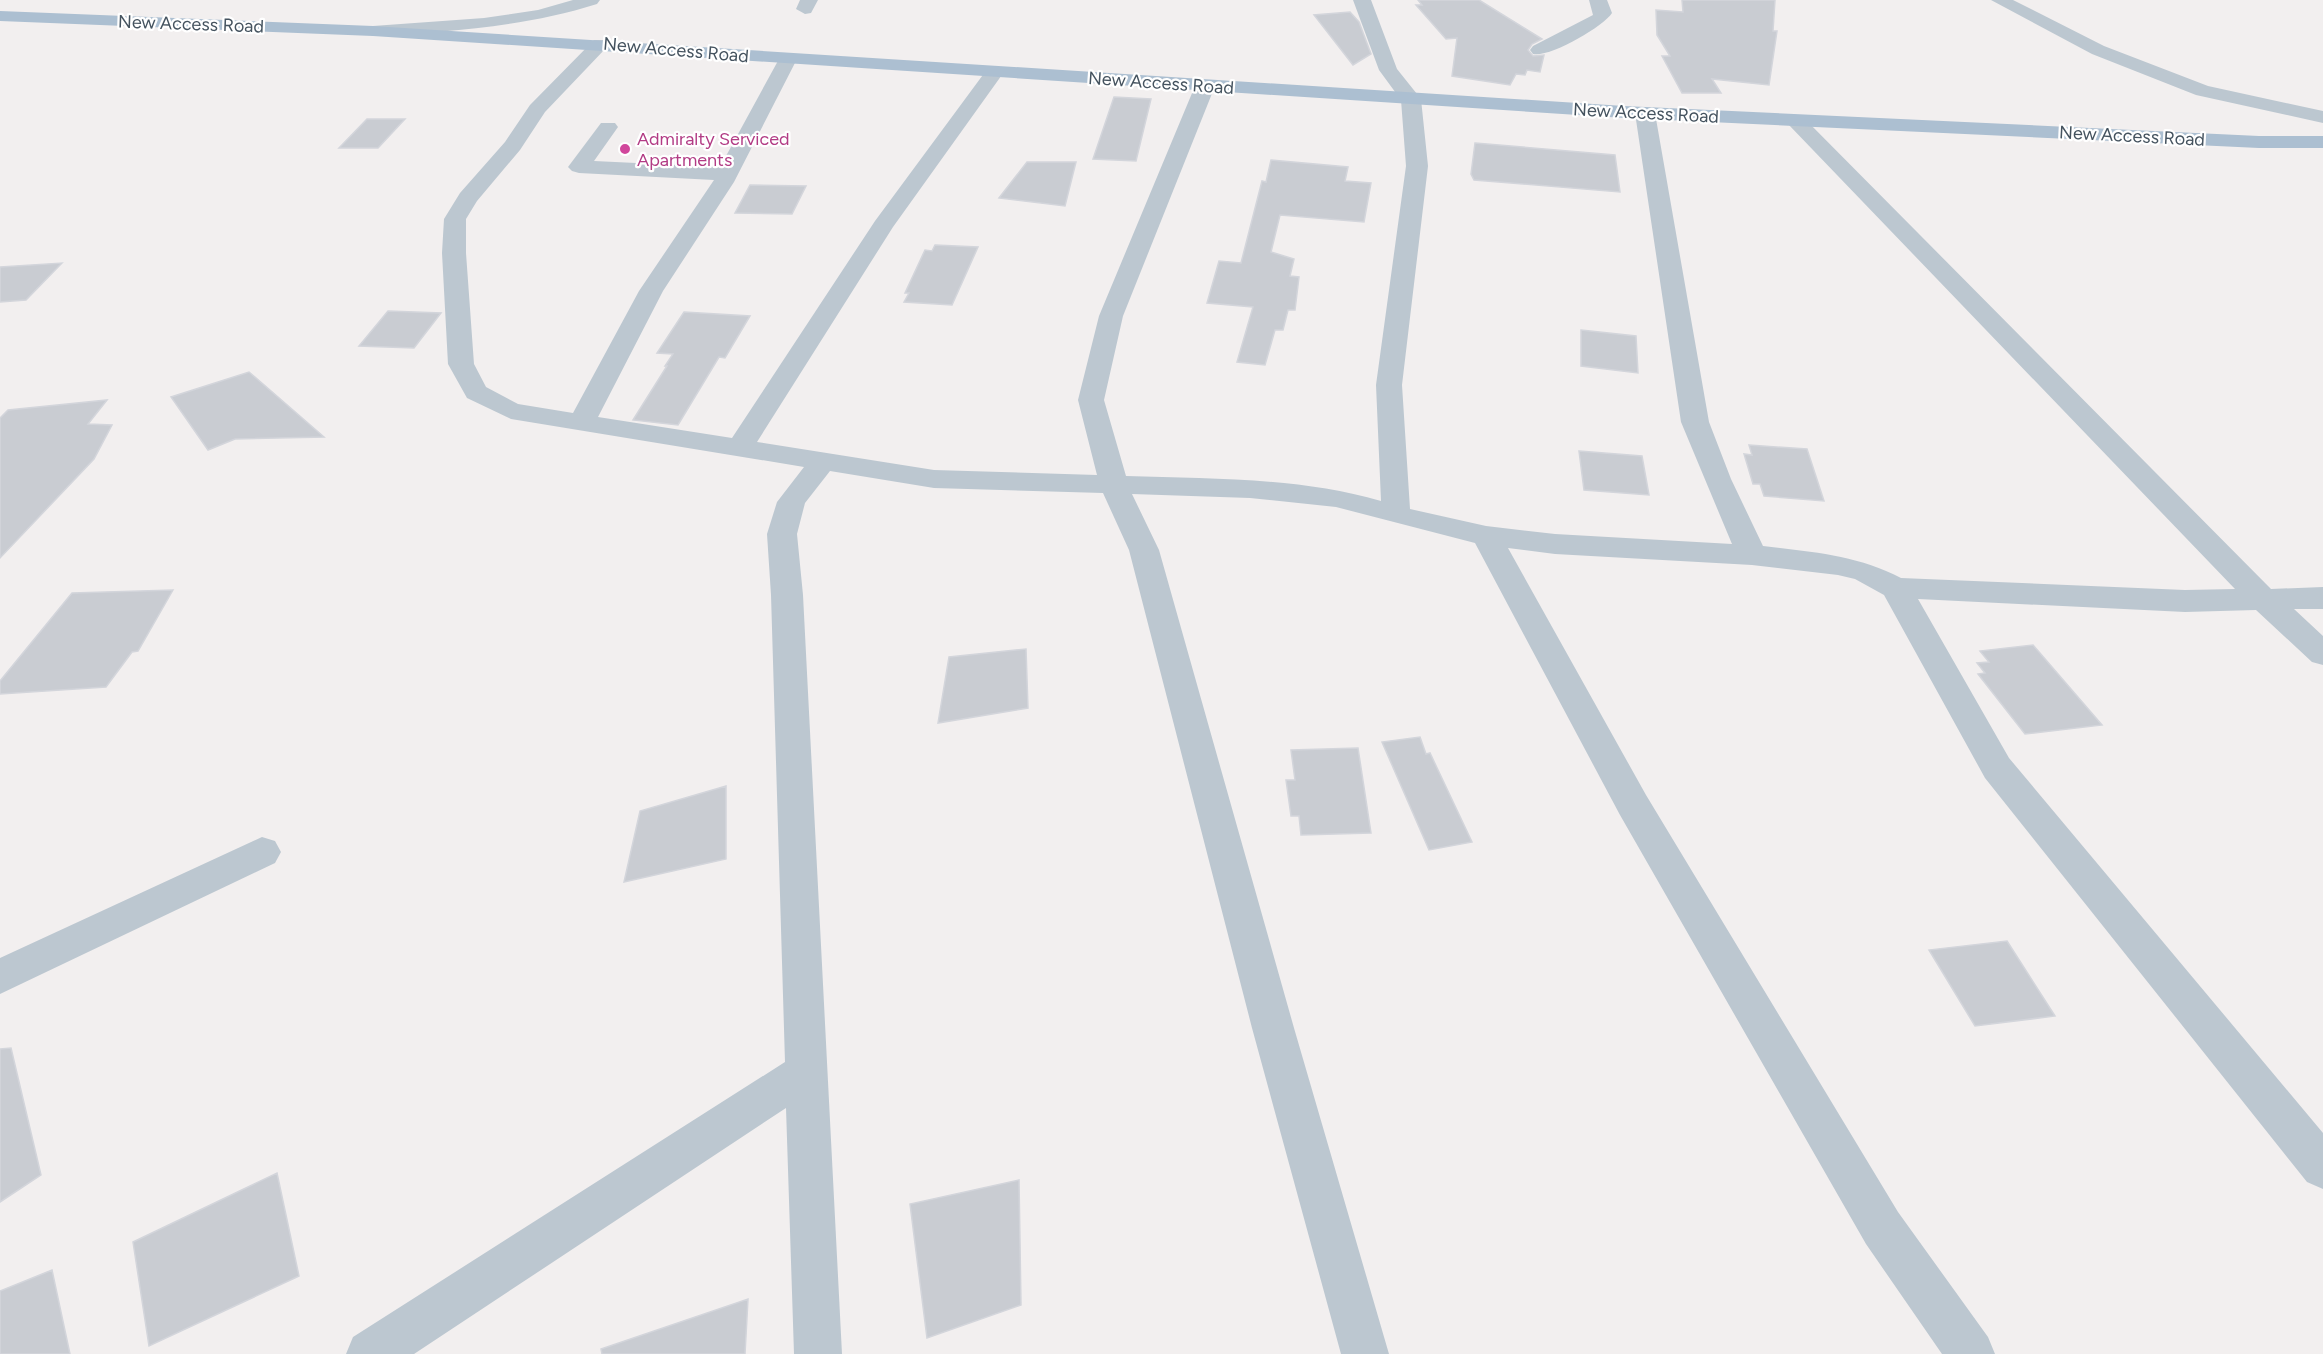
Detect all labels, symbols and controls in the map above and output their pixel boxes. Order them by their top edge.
street label: New Access Road [118,10,264,38]
street label: New Access Road [602,33,750,67]
street label: New Access Road [1087,67,1235,99]
street label: New Access Road [1572,98,1720,128]
street label: New Access Road [2058,121,2206,151]
place label: Admiralty Serviced Apartments [637,128,790,171]
marker: Admiralty Serviced Apartments [618,142,632,156]

